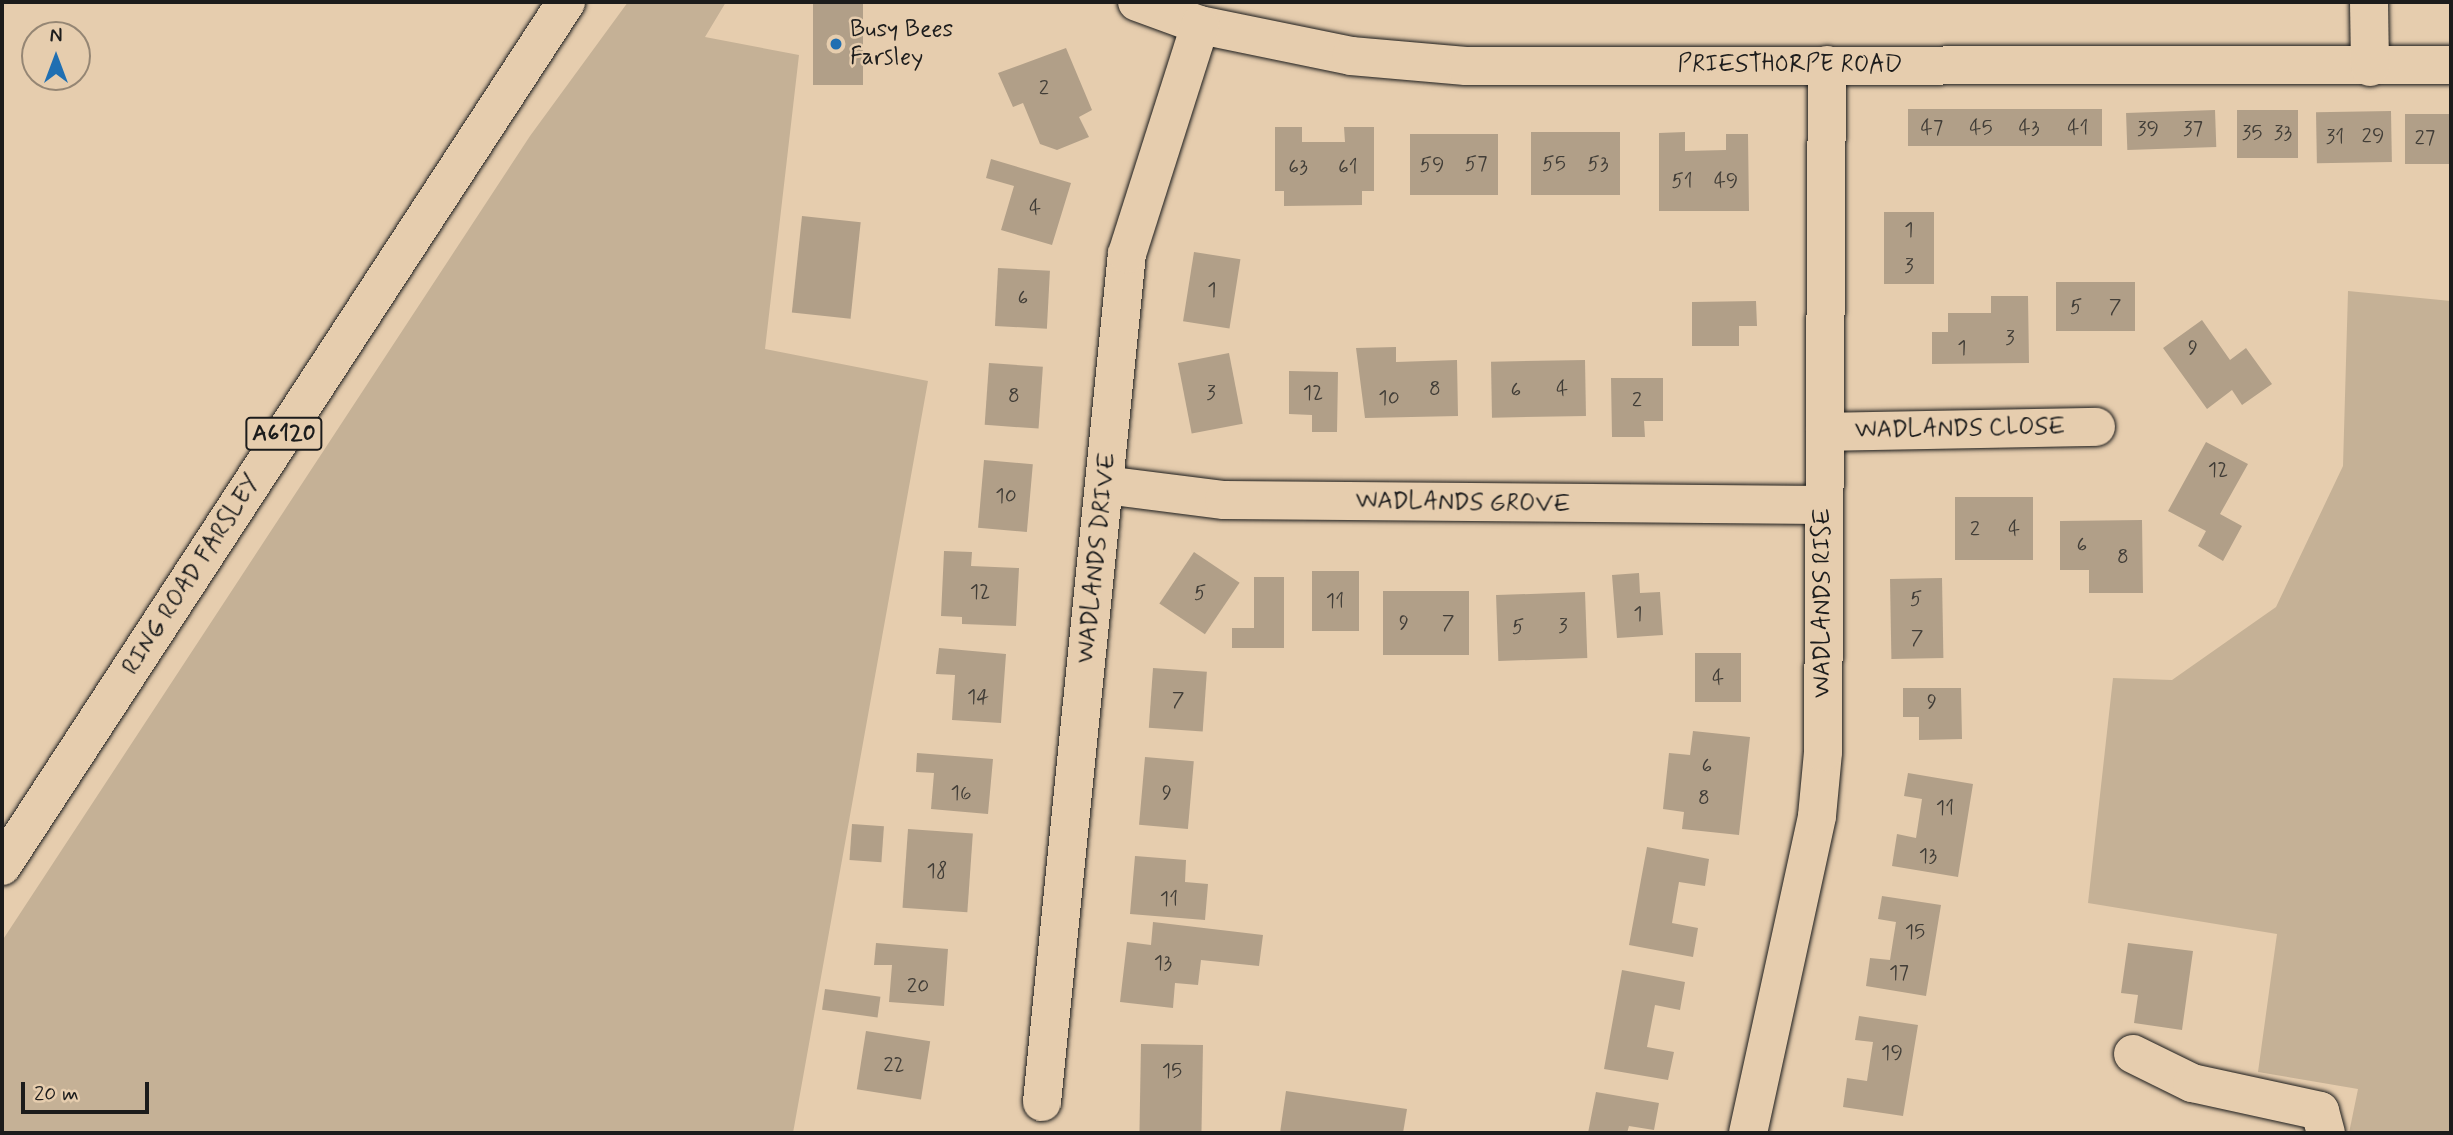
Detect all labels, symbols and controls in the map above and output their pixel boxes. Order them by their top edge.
place label: Busy Bees Farsley [850,16,953,72]
north arrow [21,21,91,91]
text: N [50,24,62,49]
marker: Busy Bees Farsley [828,36,844,52]
street label: PRIESTHORPE ROAD [1678,51,1902,79]
house number: 2 [1039,75,1049,101]
house number: 47 [1921,115,1943,141]
house number: 45 [1969,115,1993,141]
house number: 43 [2018,115,2040,141]
house number: 41 [2067,115,2089,141]
house number: 39 [2137,116,2159,142]
house number: 37 [2183,116,2203,142]
house number: 35 [2242,120,2262,146]
house number: 33 [2274,120,2292,146]
house number: 29 [2362,123,2384,149]
house number: 31 [2326,124,2344,150]
house number: 27 [2415,125,2435,151]
house number: 57 [1464,151,1488,177]
house number: 55 [1542,151,1566,177]
house number: 53 [1587,151,1609,177]
house number: 59 [1419,152,1445,178]
house number: 63 [1288,154,1308,180]
house number: 61 [1338,154,1358,180]
house number: 51 [1671,168,1693,194]
house number: 49 [1714,168,1738,194]
house number: 4 [1029,195,1041,221]
house number: 1 [1904,217,1914,243]
house number: 3 [1904,253,1914,279]
house number: 1 [1207,277,1217,303]
house number: 6 [1018,285,1028,311]
house number: 5 [2070,294,2082,320]
house number: 7 [2109,294,2121,320]
house number: 3 [2005,325,2015,351]
house number: 1 [1957,335,1967,361]
house number: 9 [2188,335,2198,361]
house number: 8 [1429,376,1441,402]
house number: 4 [1556,376,1568,402]
house number: 6 [1511,377,1521,403]
house number: 3 [1206,380,1216,406]
house number: 12 [1303,380,1323,406]
house number: 8 [1008,383,1020,409]
house number: 10 [1378,385,1400,411]
house number: 2 [1632,387,1642,413]
street label: WADLANDS CLOSE [1855,413,2065,445]
road number: A6120 [244,414,324,454]
street label: WADLANDS DRIVE [1072,451,1122,665]
house number: 12 [2208,457,2228,483]
street label: RING ROAD FARSLEY [116,469,268,681]
house number: 10 [995,483,1017,509]
street label: WADLANDS GROVE [1355,487,1571,519]
street label: WADLANDS RISE [1809,508,1837,698]
house number: 2 [1970,516,1980,542]
house number: 4 [2008,516,2020,542]
house number: 6 [2077,532,2087,558]
house number: 8 [2117,544,2129,570]
house number: 12 [970,579,990,605]
house number: 5 [1194,580,1206,606]
house number: 5 [1910,586,1922,612]
house number: 11 [1326,588,1344,614]
house number: 1 [1633,601,1643,627]
house number: 9 [1399,610,1409,636]
house number: 7 [1442,610,1454,636]
house number: 3 [1558,613,1568,639]
house number: 5 [1512,614,1524,640]
house number: 7 [1911,625,1923,651]
house number: 4 [1712,665,1724,691]
house number: 14 [967,684,989,710]
house number: 7 [1172,687,1184,713]
house number: 9 [1927,689,1937,715]
house number: 6 [1702,753,1712,779]
house number: 16 [951,780,971,806]
house number: 9 [1162,780,1172,806]
house number: 8 [1698,785,1710,811]
house number: 11 [1936,795,1954,821]
house number: 13 [1919,843,1937,869]
house number: 18 [927,858,947,884]
house number: 11 [1160,886,1178,912]
house number: 15 [1905,919,1925,945]
house number: 13 [1154,950,1172,976]
house number: 17 [1889,960,1909,986]
house number: 20 [907,973,929,999]
house number: 19 [1881,1040,1903,1066]
house number: 22 [883,1052,905,1078]
house number: 15 [1162,1058,1182,1084]
scale bar [24,1068,152,1112]
text: 20 m [34,1080,79,1108]

